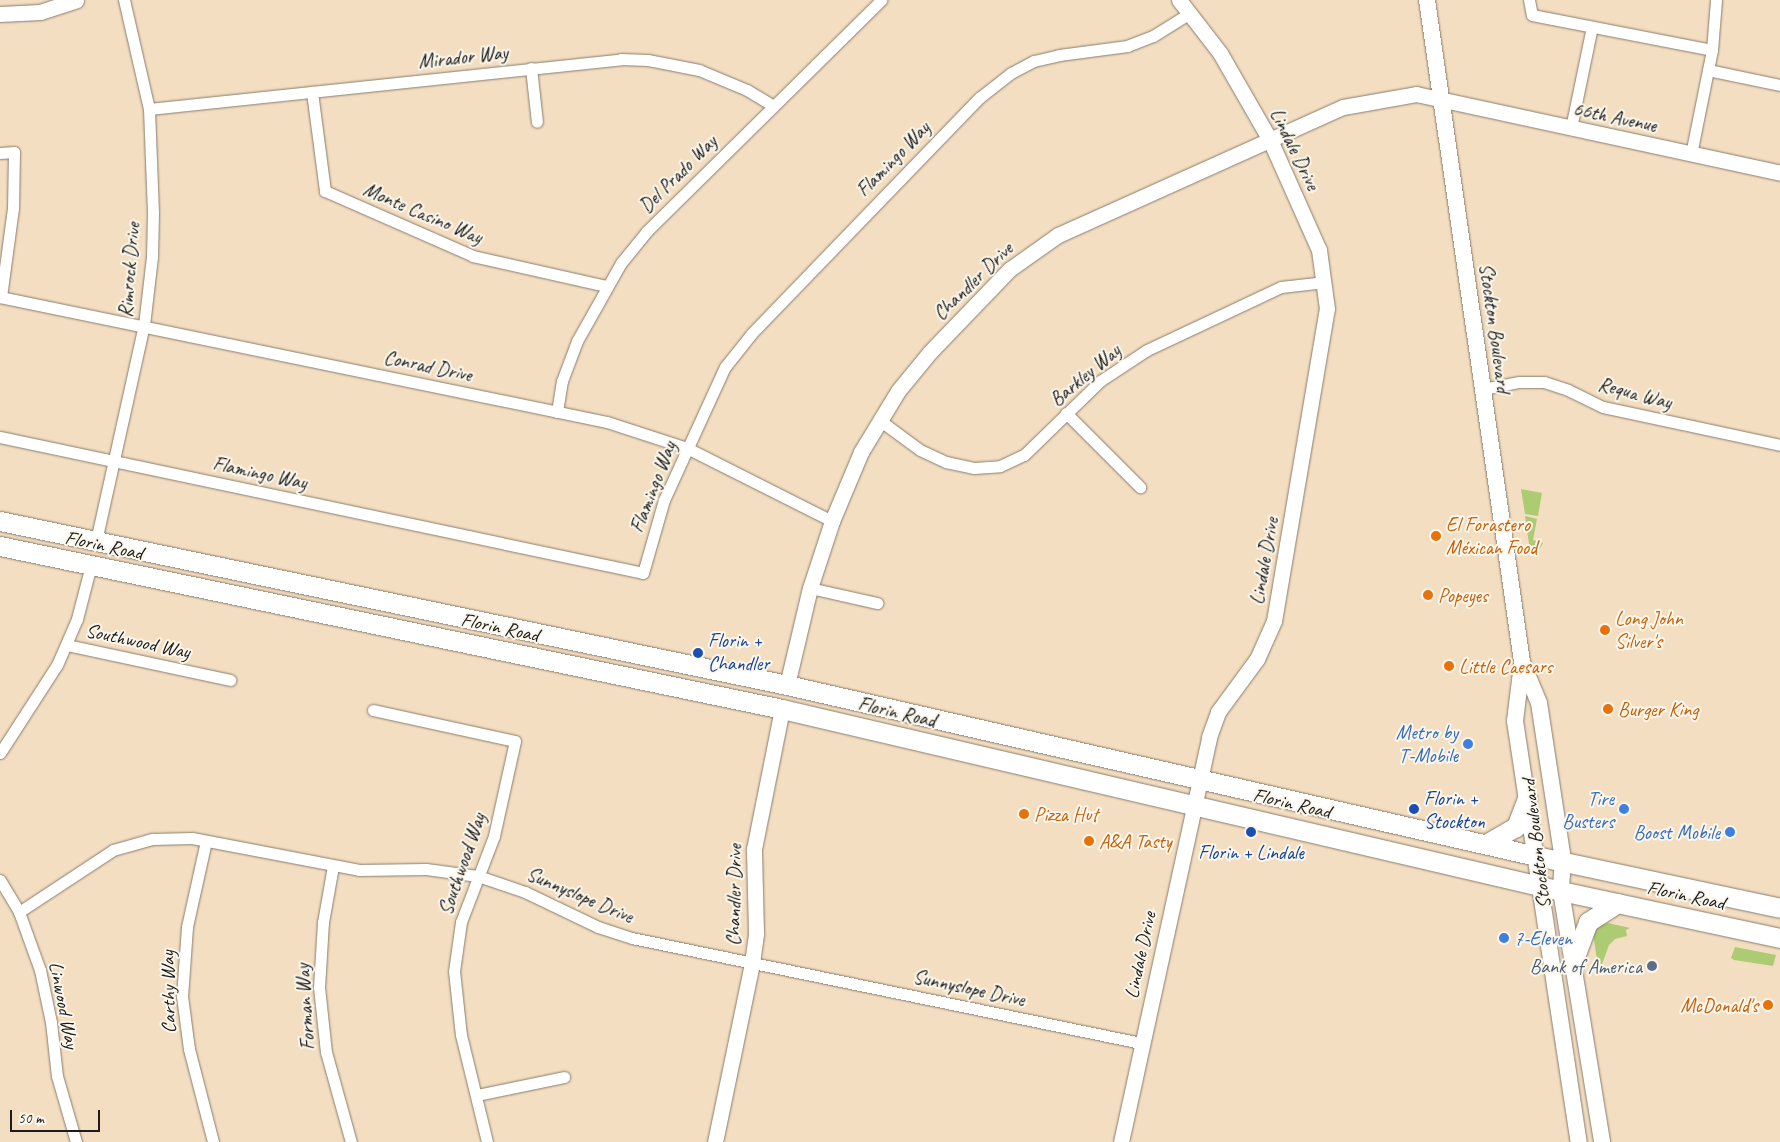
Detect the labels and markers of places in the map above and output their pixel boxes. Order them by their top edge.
place label: El Forastero Méxican Food [1446,512,1537,559]
marker: El Forastero Méxican Food [1430,530,1442,542]
place label: Popeyes [1438,583,1488,607]
marker: Popeyes [1422,589,1434,601]
place label: Long John Silver's [1615,606,1683,653]
marker: Long John Silver's [1599,624,1611,636]
place label: Florin + Chandler [708,629,769,676]
marker: Florin + Chandler [692,647,704,659]
place label: Little Caesars [1459,654,1553,678]
marker: Little Caesars [1443,660,1455,672]
place label: Burger King [1618,697,1699,721]
marker: Burger King [1602,703,1614,715]
place label: Metro by T-Mobile [1396,720,1458,767]
marker: Metro by T-Mobile [1462,738,1474,750]
place label: Florin + Stockton [1424,786,1485,833]
place label: Tire Busters [1562,786,1614,833]
place label: Pizza Hut [1034,802,1098,826]
marker: Florin + Stockton [1408,803,1420,815]
marker: Tire Busters [1618,803,1630,815]
marker: Pizza Hut [1018,808,1030,820]
place label: Boost Mobile [1633,820,1720,844]
marker: Florin + Lindale [1245,826,1257,838]
marker: Boost Mobile [1724,826,1736,838]
place label: A&A Tasty [1099,829,1172,853]
marker: A&A Tasty [1083,835,1095,847]
place label: Florin + Lindale [1198,840,1304,864]
place label: 7-Eleven [1514,926,1572,950]
marker: 7-Eleven [1498,932,1510,944]
place label: Bank of America [1530,954,1642,978]
marker: Bank of America [1646,960,1658,972]
place label: McDonald's [1680,993,1758,1017]
marker: McDonald's [1762,999,1774,1011]

